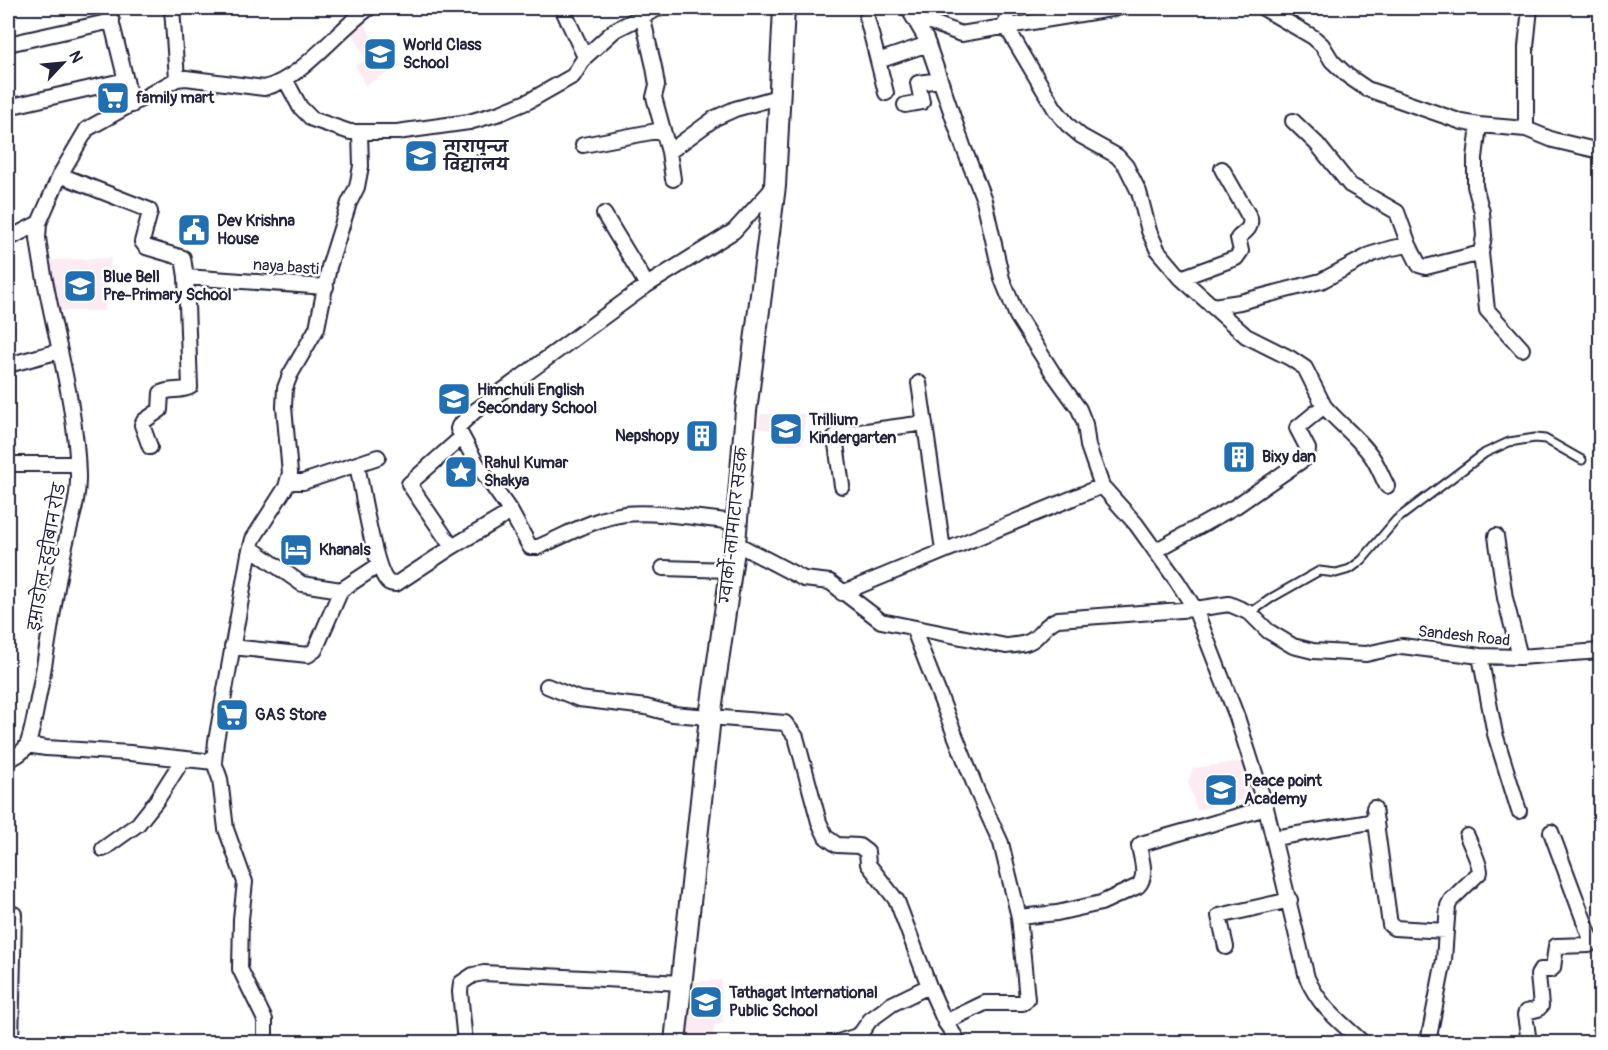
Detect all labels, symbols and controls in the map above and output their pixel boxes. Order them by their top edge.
north arrow [33,33,93,93]
place label: World Class School [403,35,482,73]
school or university icon: World Class School [362,36,398,72]
text: N [64,48,87,66]
supermarket icon: family mart [95,80,131,116]
place label: family mart [136,88,215,108]
place label: तारापुन्ज विद्यालय [442,137,510,175]
school or university icon: तारापुन्ज विद्यालय [403,138,439,174]
place label: Dev Krishna House [217,211,296,249]
public building icon: Dev Krishna House [176,212,212,248]
street label: naya basti [252,255,320,279]
place label: Blue Bell Pre-Primary School [103,267,232,305]
school or university icon: Blue Bell Pre-Primary School [62,268,98,304]
place label: Himchuli English Secondary School [477,380,597,418]
school or university icon: Himchuli English Secondary School [436,381,472,417]
place label: Trillium Kindergarten [808,410,896,448]
school or university icon: Trillium Kindergarten [768,411,804,447]
building icon: Nepshopy [684,418,720,454]
place label: Nepshopy [615,426,679,446]
building icon: Bixy dan [1221,439,1257,475]
street label: ग्वार्को-लामाटार सडक [713,444,752,605]
place label: Bixy dan [1262,447,1316,467]
place label: Rahul Kumar Shakya [484,453,568,491]
place icon: Rahul Kumar Shakya [443,454,479,490]
street label: इमाडोल-हट्टीबान रोड [22,480,71,633]
hotel icon: Khanals [278,532,314,568]
place label: Khanals [319,540,371,560]
street label: Sandesh Road [1417,621,1511,651]
supermarket icon: GAS Store [214,697,250,733]
place label: GAS Store [255,705,328,725]
place label: Peace point Academy [1244,771,1322,809]
school or university icon: Peace point Academy [1203,772,1239,808]
place label: Tathagat International Public School [728,983,878,1021]
school or university icon: Tathagat International Public School [688,984,724,1020]

